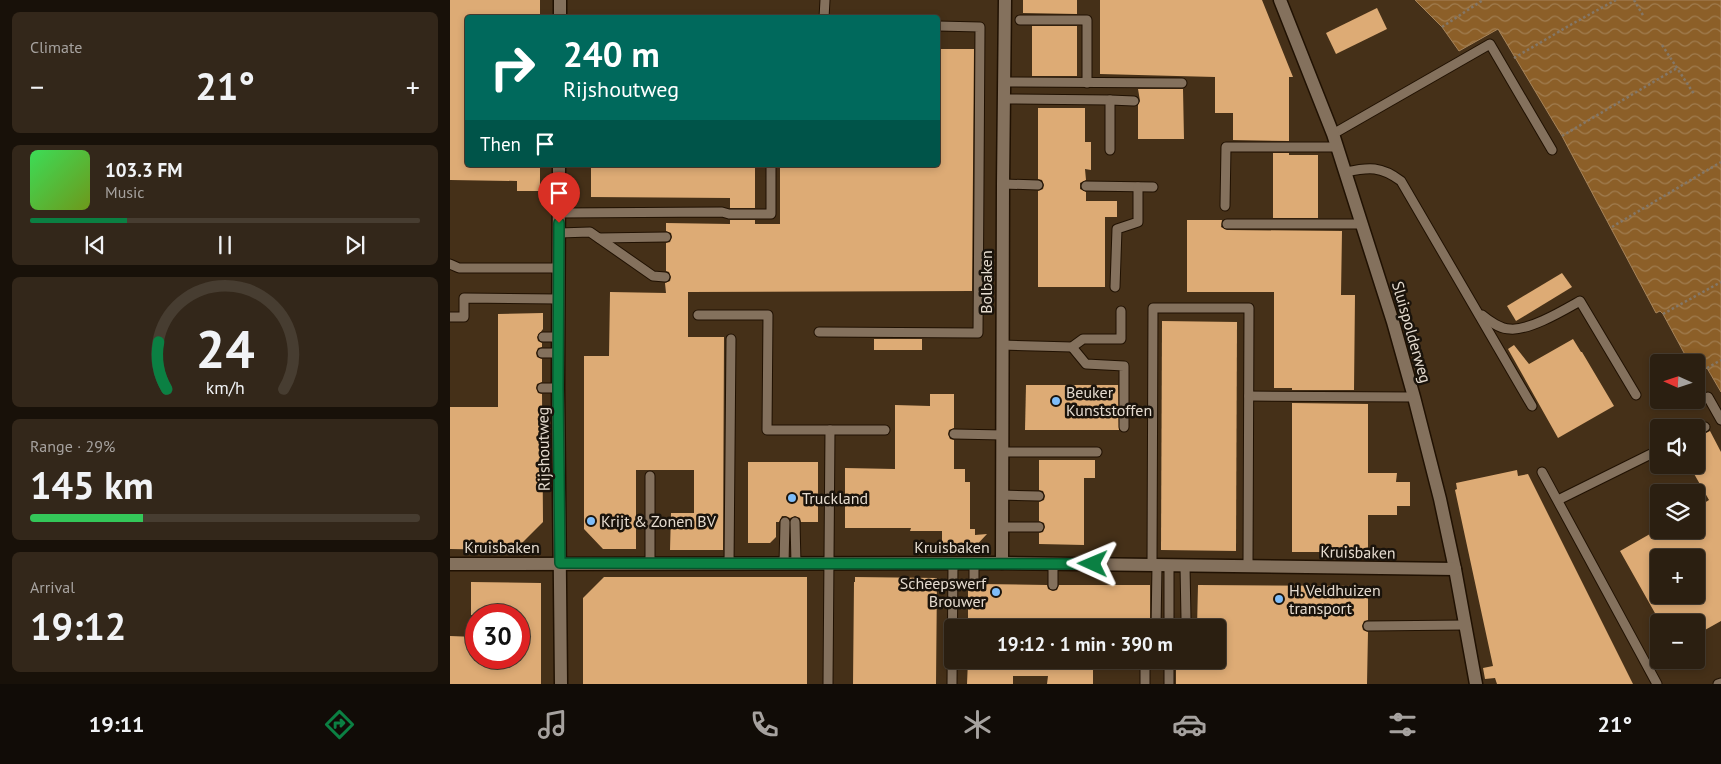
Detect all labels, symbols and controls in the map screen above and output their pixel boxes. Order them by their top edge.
text: 240 m [563,31,660,77]
icon: right [480,35,545,100]
text: Climate [30,37,82,57]
text: 21° [195,61,255,110]
text: − [30,68,44,105]
text: + [406,68,420,105]
text: Rijshoutweg [563,75,679,103]
icon: arrive [531,130,559,158]
text: Then [480,132,521,156]
text: 103.3 FM [105,158,182,182]
pin [538,172,580,223]
icon: arrive [545,179,573,207]
text: Music [105,182,145,202]
icon: previous [81,231,109,259]
icon: pause [211,231,239,259]
icon: next [341,231,369,259]
street label: Bolbaken [976,250,996,314]
street label: Sluispolderweg [1388,279,1436,385]
text: 24 [196,315,254,382]
north arrow [1650,354,1705,409]
map controls [1650,354,1705,669]
text: km/h [205,376,245,399]
place label: Beuker Kunststoffen [1066,382,1152,420]
marker: Beuker Kunststoffen [1050,395,1062,407]
street label: Rijshoutweg [532,407,554,491]
button: sound [1650,419,1705,474]
text: Range · 29% [30,436,115,456]
text: 145 km [30,460,154,509]
button: layers [1650,484,1705,539]
place label: Truckland [802,488,868,508]
marker: Truckland [786,492,798,504]
place label: Krijt & Zonen BV [601,511,717,531]
marker: Krijt & Zonen BV [585,515,597,527]
street label: Kruisbaken [464,537,540,557]
street label: Kruisbaken [914,537,990,557]
position arrow [1066,537,1118,589]
street label: Kruisbaken [1320,541,1396,563]
button: + [1650,549,1705,604]
place label: Scheepswerf Brouwer [900,573,987,611]
text: Arrival [30,577,75,597]
place label: H. Veldhuizen transport [1289,580,1381,618]
marker: Scheepswerf Brouwer [990,586,1002,598]
marker: H. Veldhuizen transport [1273,593,1285,605]
text: 19:12 [30,601,126,650]
speed limit sign: 30 [465,604,530,669]
button: − [1650,614,1705,669]
text: 19:12 · 1 min · 390 m [997,632,1173,656]
icon: directions [322,707,357,742]
icon: music [535,707,570,742]
icon: phone [747,707,782,742]
icon: climate [960,707,995,742]
icon: car [1172,707,1207,742]
icon: filters [1385,707,1420,742]
text: 19:11 [89,710,145,738]
text: 21° [1598,710,1632,738]

